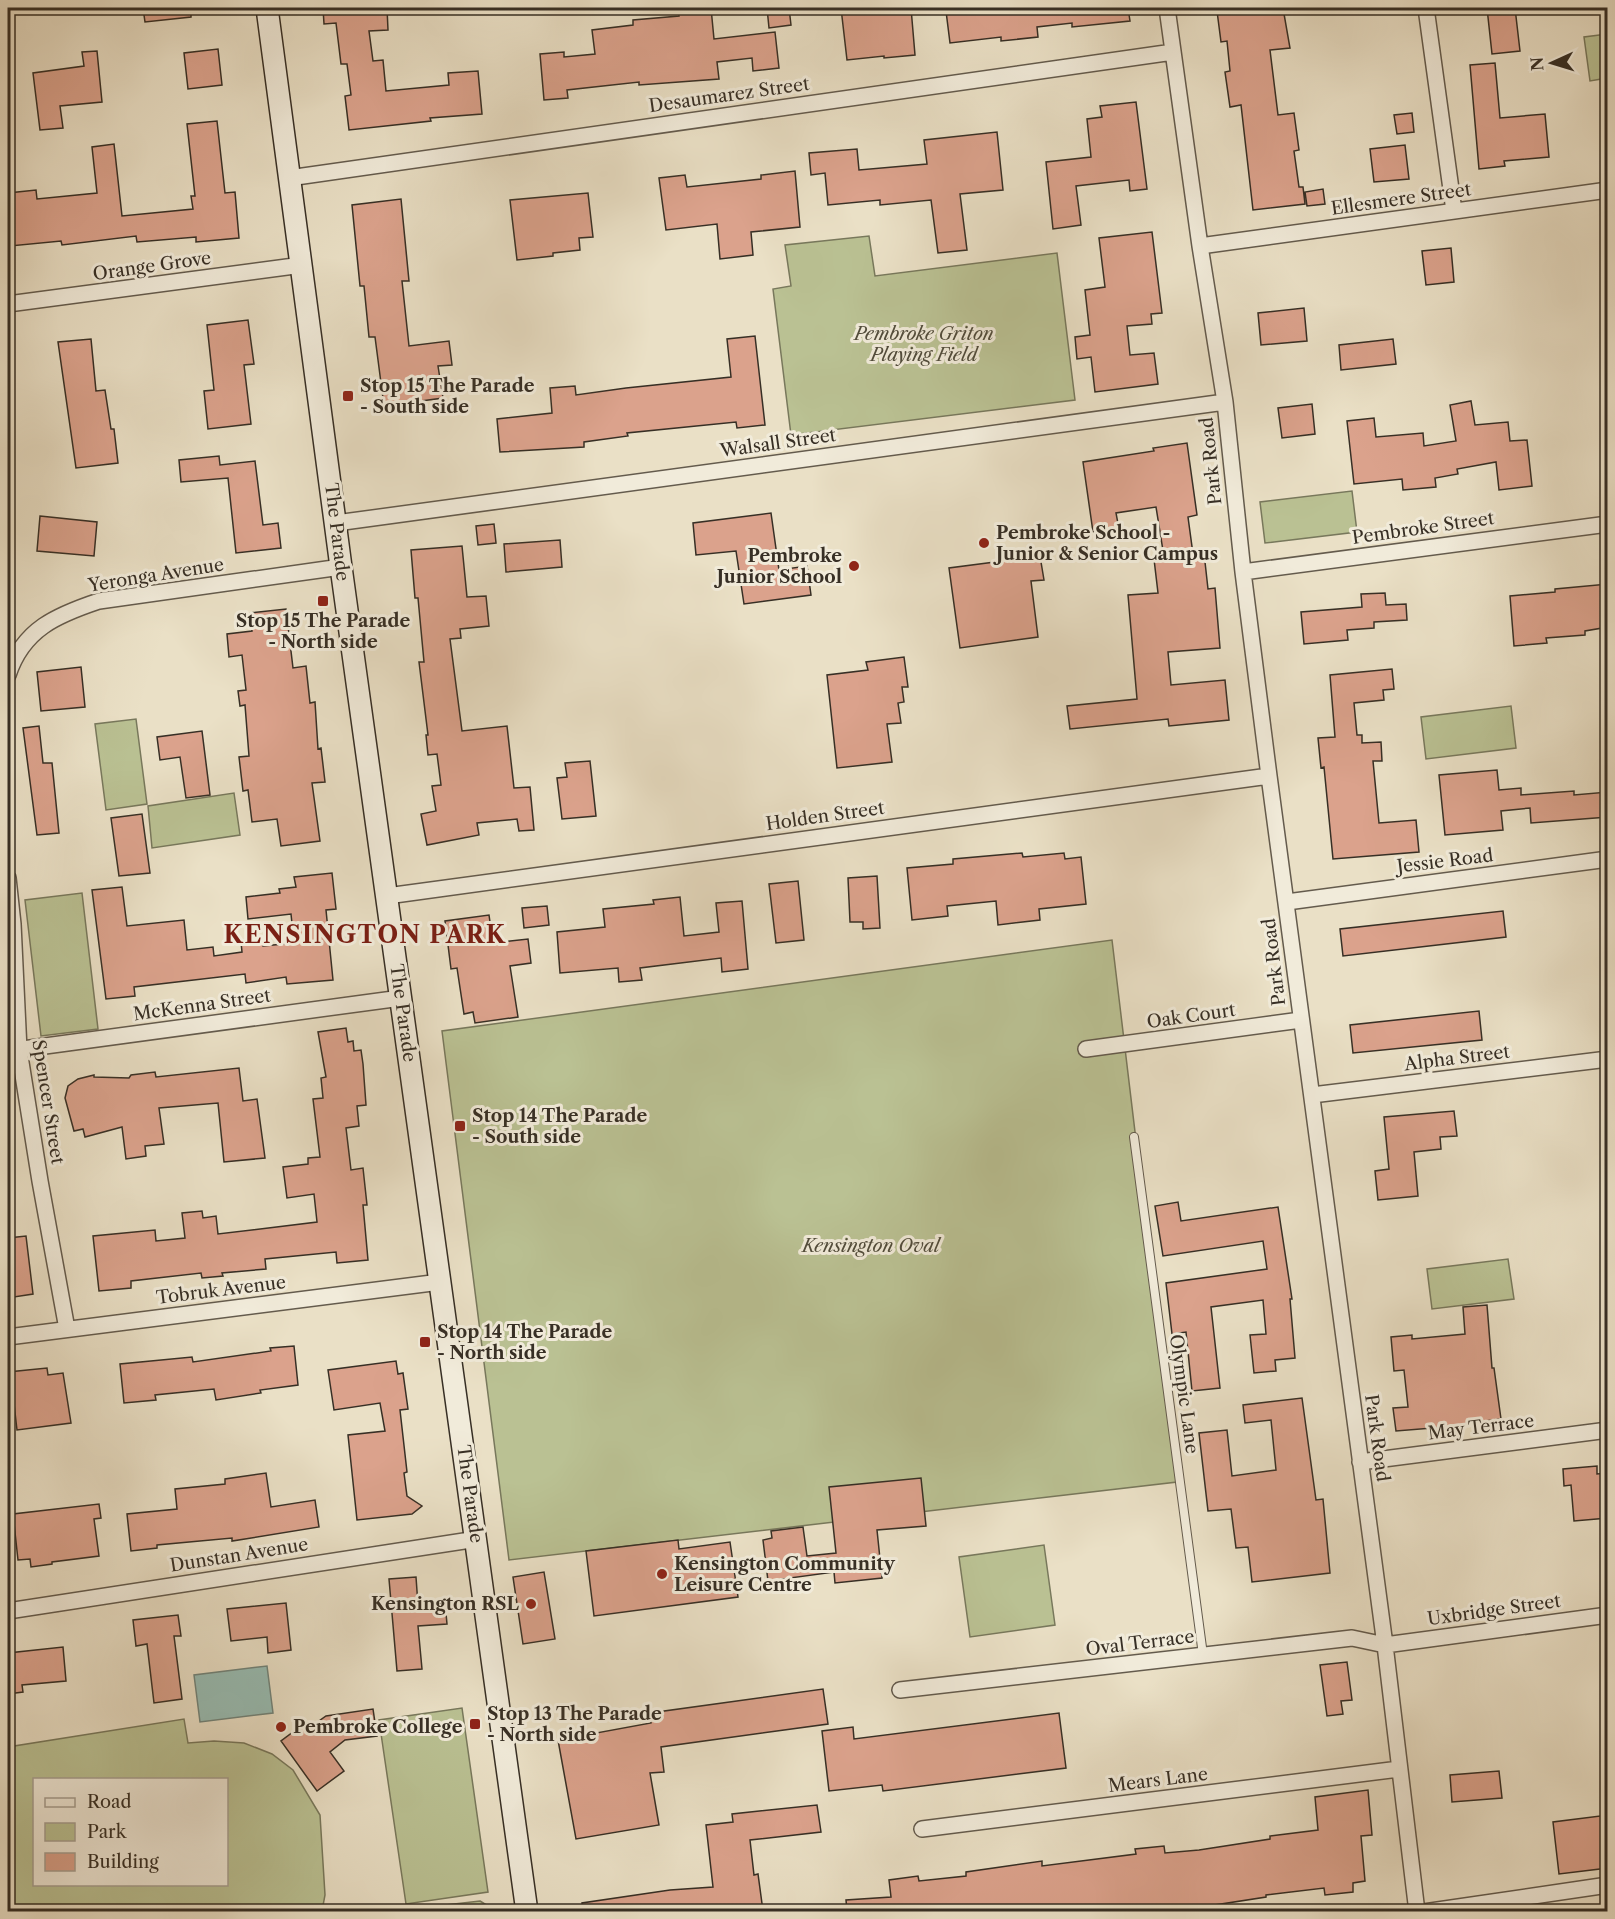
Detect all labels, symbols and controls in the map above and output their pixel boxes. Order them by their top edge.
north arrow [1522,33,1582,93]
text: N [1527,56,1547,72]
street label: Desaumarez Street [647,73,811,117]
street label: Ellesmere Street [1330,178,1473,220]
street label: Orange Grove [91,247,213,285]
park label: Pembroke Griton Playing Field [852,323,994,366]
place label: Stop 15 The Parade - South side [360,375,535,418]
marker: Stop 15 The Parade - South side [341,389,355,403]
street label: Park Road [1195,416,1227,506]
street label: Walsall Street [718,424,838,462]
street label: The Parade [320,482,354,582]
street label: Pembroke Street [1351,507,1496,549]
place label: Pembroke School - Junior & Senior Campus [993,522,1218,565]
marker: Pembroke School - Junior & Senior Campus [977,536,991,550]
place label: Pembroke Junior School [714,545,842,588]
street label: Yeronga Avenue [86,553,225,597]
marker: Pembroke Junior School [847,559,861,573]
marker: Stop 15 The Parade - North side [316,594,330,608]
place label: Stop 15 The Parade - North side [236,610,410,653]
street label: Holden Street [764,797,886,835]
street label: Jessie Road [1393,844,1494,878]
street label: Park Road [1258,917,1290,1007]
district label: KENSINGTON PARK [223,920,507,949]
street label: The Parade [385,963,421,1063]
street label: McKenna Street [132,984,273,1026]
street label: Oak Court [1145,999,1237,1033]
street label: Spencer Street [27,1038,69,1166]
street label: Alpha Street [1402,1041,1512,1076]
place label: Stop 14 The Parade - South side [472,1105,647,1148]
marker: Stop 14 The Parade - South side [453,1119,467,1133]
park label: Kensington Oval [800,1235,942,1257]
street label: Tobruk Avenue [155,1271,287,1309]
place label: Stop 14 The Parade - North side [437,1321,612,1364]
street label: Olympic Lane [1165,1333,1203,1455]
marker: Stop 14 The Parade - North side [418,1335,432,1349]
street label: Park Road [1360,1393,1394,1483]
street label: May Terrace [1427,1410,1535,1444]
street label: The Parade [452,1444,488,1544]
street label: Dunstan Avenue [168,1533,310,1577]
place label: Kensington Community Leisure Centre [674,1553,896,1596]
marker: Kensington Community Leisure Centre [655,1567,669,1581]
street label: Uxbridge Street [1426,1590,1563,1630]
place label: Kensington RSL [371,1593,520,1615]
marker: Kensington RSL [524,1597,538,1611]
street label: Oval Terrace [1084,1625,1196,1661]
place label: Stop 13 The Parade - North side [487,1703,662,1746]
place label: Pembroke College [293,1716,463,1738]
marker: Stop 13 The Parade - North side [468,1717,482,1731]
marker: Pembroke College [274,1720,288,1734]
street label: Mears Lane [1107,1763,1209,1797]
legend [33,1778,228,1886]
text: Road [87,1791,132,1813]
text: Park [87,1821,128,1843]
text: Building [87,1851,159,1873]

